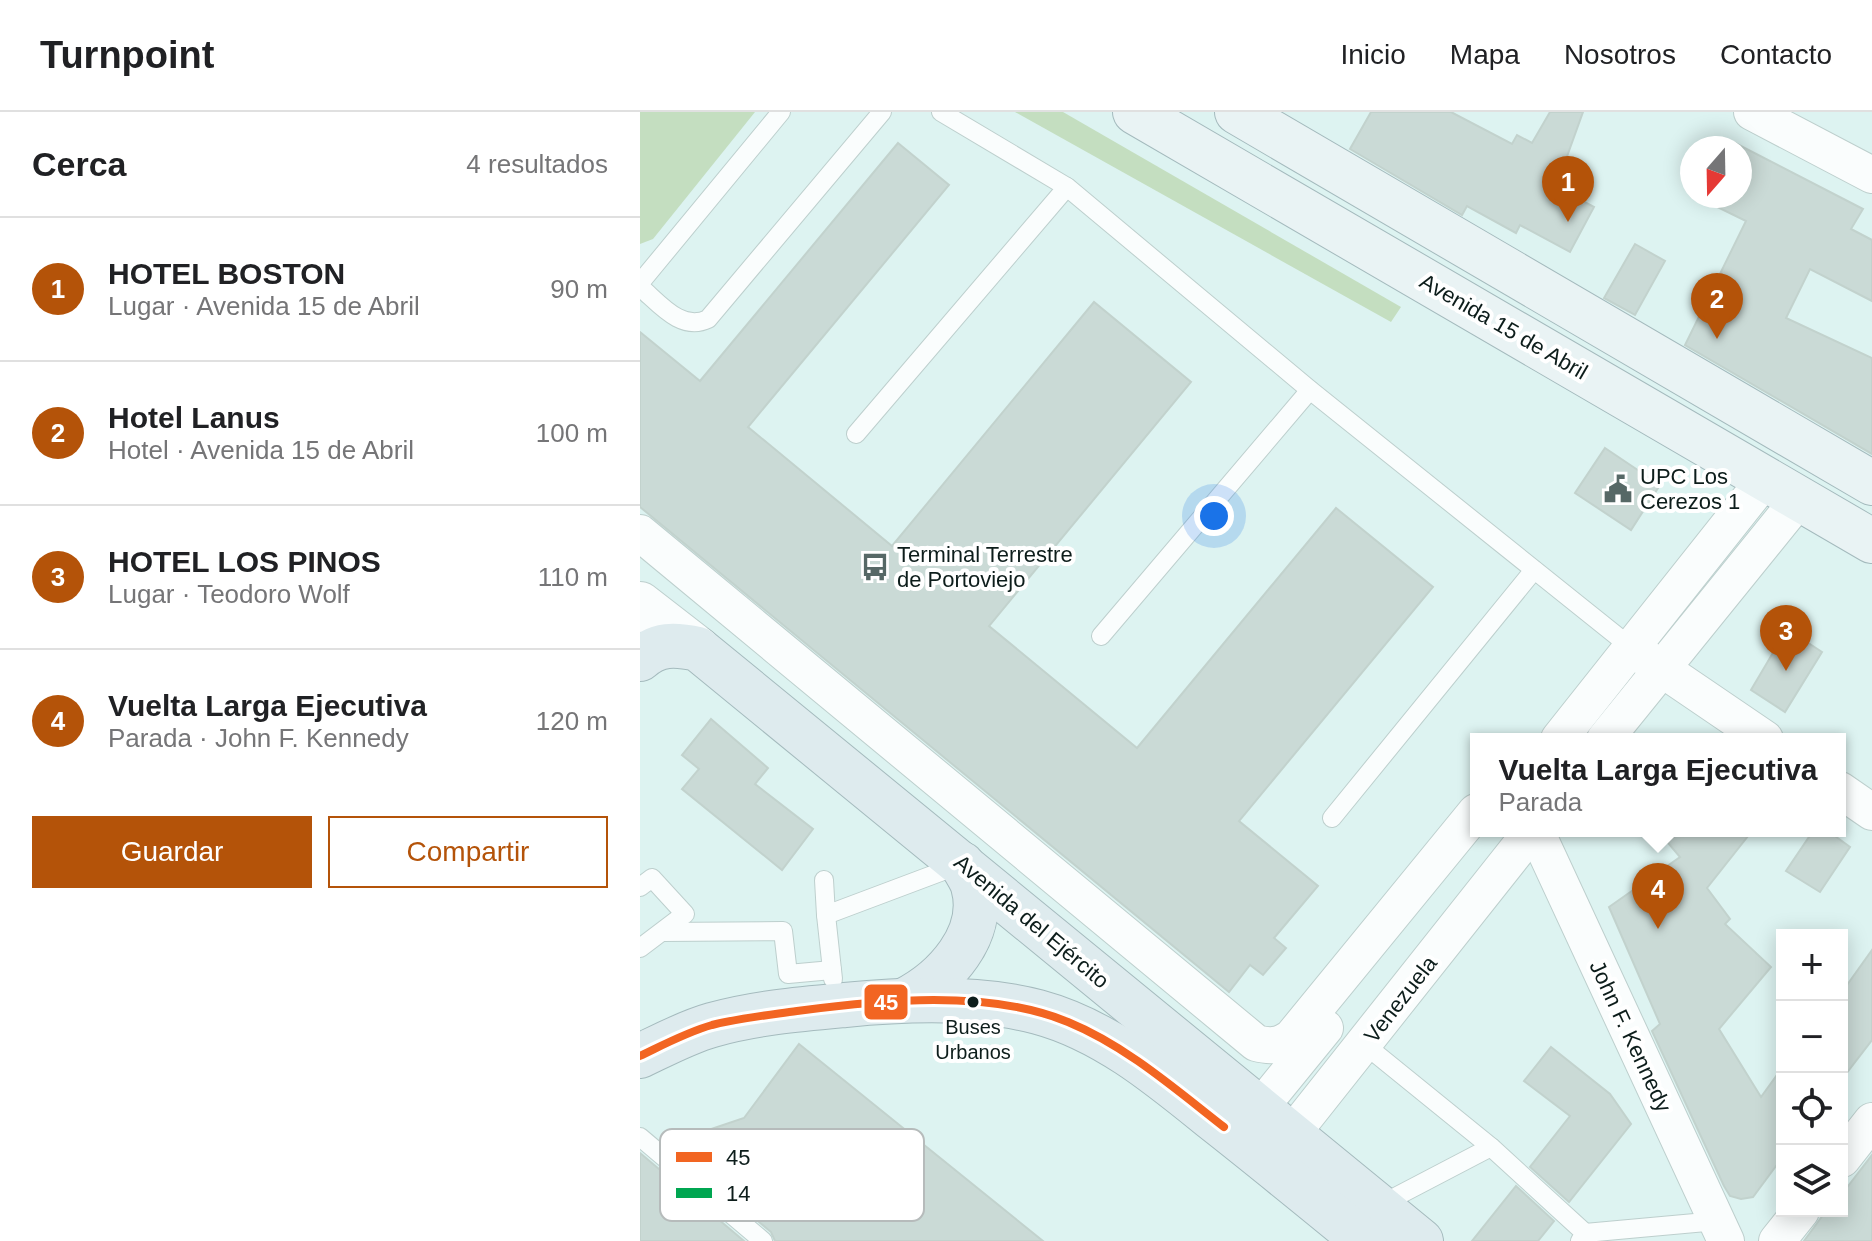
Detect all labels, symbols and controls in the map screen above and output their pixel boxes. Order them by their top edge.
text: Turnpoint [40,34,214,76]
text: Inicio [1340,39,1406,70]
text: Mapa [1450,39,1520,70]
text: Nosotros [1564,39,1676,70]
text: Contacto [1720,39,1832,70]
north arrow [1680,136,1752,208]
text: Cerca [32,145,127,183]
text: 4 resultados [466,149,608,179]
pin: 1 [1542,156,1594,222]
text: HOTEL BOSTON [108,257,345,290]
street label: Avenida 15 de Abril [1416,268,1592,385]
pin: 2 [1691,273,1743,339]
text: 1 [51,274,65,304]
text: 90 m [550,274,608,304]
text: Lugar · Avenida 15 de Abril [108,291,420,321]
text: Hotel Lanus [108,401,280,434]
text: 2 [51,418,65,448]
text: 100 m [536,418,608,448]
text: Hotel · Avenida 15 de Abril [108,435,414,465]
place label: UPC Los Cerezos 1 [1640,464,1740,514]
public building icon: UPC Los Cerezos 1 [1603,474,1633,504]
your location [1194,496,1234,536]
place label: Terminal Terrestre de Portoviejo [897,542,1073,592]
text: HOTEL LOS PINOS [108,545,381,578]
bus stop icon: Terminal Terrestre de Portoviejo [860,552,890,582]
text: 3 [51,562,65,592]
text: 110 m [538,562,608,592]
text: Lugar · Teodoro Wolf [108,579,350,609]
pin: 3 [1760,605,1812,671]
text: Vuelta Larga Ejecutiva [108,689,427,722]
text: 4 [51,706,65,736]
text: 120 m [536,706,608,736]
text: Parada · John F. Kennedy [108,723,409,753]
popup [1470,733,1846,837]
text: Vuelta Larga Ejecutiva [1498,753,1818,786]
text: Parada [1498,787,1582,817]
button: Guardar [32,816,312,888]
button: Compartir [328,816,608,888]
street label: Avenida del Ejército [949,849,1114,993]
pin: 4 [1632,863,1684,929]
map controls [1776,929,1848,1217]
button: + [1776,929,1848,1001]
street label: Venezuela [1359,951,1442,1047]
street label: John F. Kennedy [1585,957,1677,1116]
line badge: 45 [863,983,909,1021]
text: 45 [874,990,898,1015]
marker: Buses Urbanos [965,994,981,1010]
button: − [1776,1001,1848,1073]
place label: Buses Urbanos [935,1016,1011,1063]
button: locate [1776,1073,1848,1145]
legend [660,1129,924,1221]
text: 45 [726,1145,750,1170]
button: layers [1776,1145,1848,1217]
text: 14 [726,1181,750,1206]

